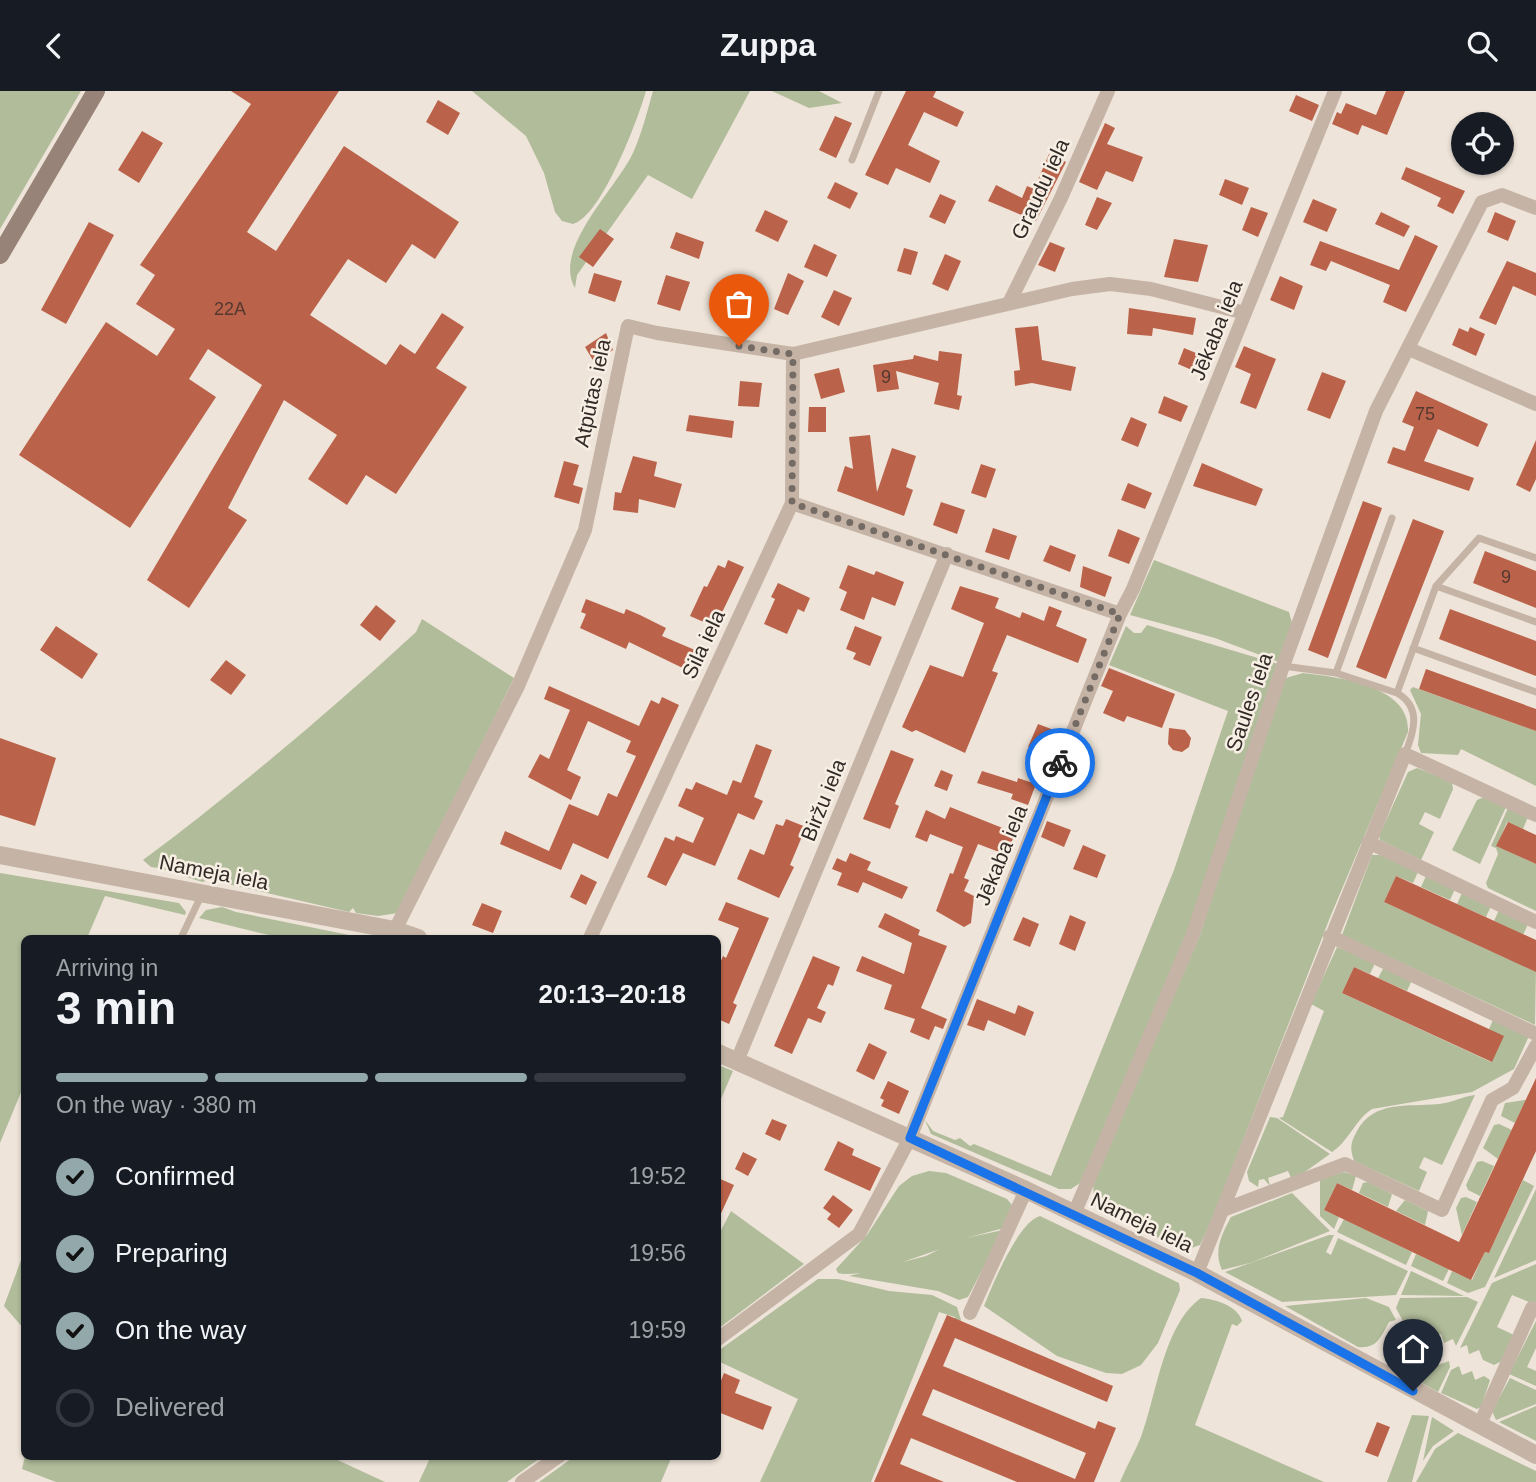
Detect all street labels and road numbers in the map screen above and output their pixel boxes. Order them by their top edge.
street label: Graudu iela [1007,135,1073,243]
street label: Jēkaba iela [1185,276,1247,384]
street label: Atpūtas iela [569,337,615,449]
street label: Sila iela [677,606,729,682]
street label: Saules iela [1221,649,1277,754]
street label: Biržu iela [796,755,850,844]
street label: Jēkaba iela [970,801,1032,909]
street label: Nameja iela [157,850,271,894]
street label: Nameja iela [1087,1187,1197,1257]

